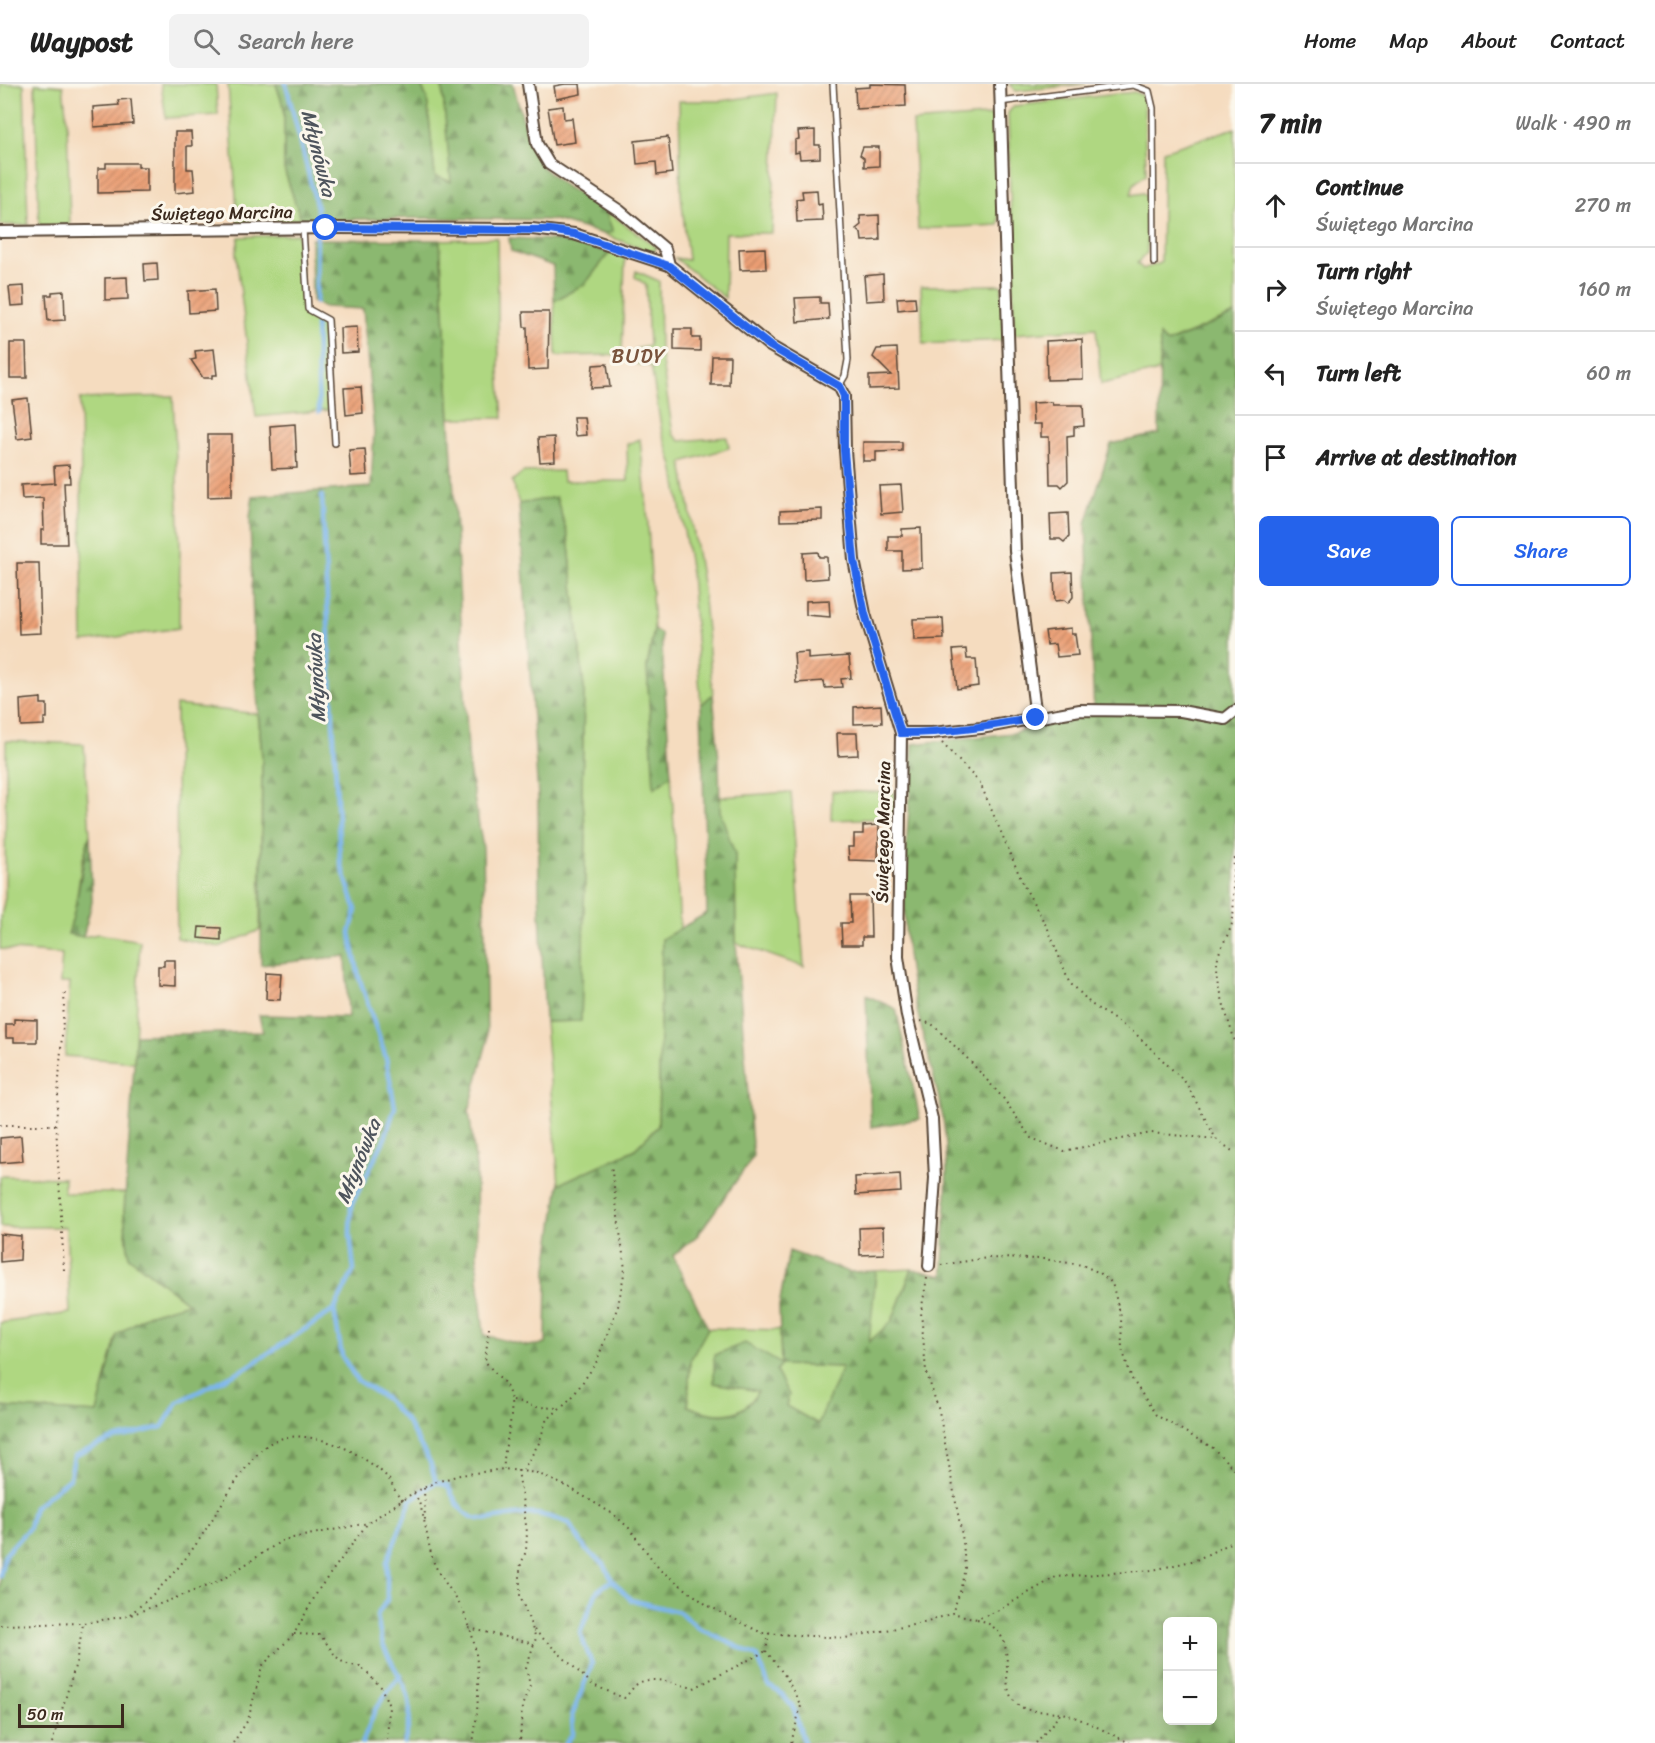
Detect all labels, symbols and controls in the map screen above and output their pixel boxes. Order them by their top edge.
search box [169,14,589,68]
text: Waypost [30,17,133,66]
text: Search here [238,22,354,61]
text: Home [1304,22,1356,60]
text: Map [1389,22,1428,60]
text: About [1461,22,1518,60]
text: Contact [1551,22,1625,60]
icon: search [190,25,223,58]
text: 7 min [1259,100,1322,146]
water label: Młynówka [291,106,347,202]
text: Walk · 490 m [1515,106,1631,141]
text: Continue [1316,168,1404,207]
text: 270 m [1575,188,1631,223]
icon: ahead [1259,189,1292,222]
street label: Świętego Marcina [151,196,293,230]
text: Świętego Marcina [1316,207,1473,242]
route start [312,214,338,240]
text: Turn right [1316,252,1411,291]
text: 160 m [1578,272,1631,307]
icon: right [1259,273,1292,306]
text: Świętego Marcina [1316,291,1473,326]
district label: BUDY [612,339,667,374]
text: Turn left [1316,354,1401,393]
text: 60 m [1586,356,1631,391]
icon: left [1259,357,1292,390]
text: Arrive at destination [1316,438,1517,477]
icon: arrive [1259,441,1292,474]
button: Save [1259,516,1439,586]
button: Share [1451,516,1631,586]
water label: Młynówka [297,631,336,723]
route end [1022,704,1048,730]
street label: Świętego Marcina [866,761,900,903]
water label: Młynówka [326,1112,392,1209]
map controls [1163,1617,1217,1725]
button: + [1163,1617,1217,1671]
button: − [1163,1671,1217,1725]
text: 50 m [27,1700,63,1729]
scale bar [18,1701,124,1728]

